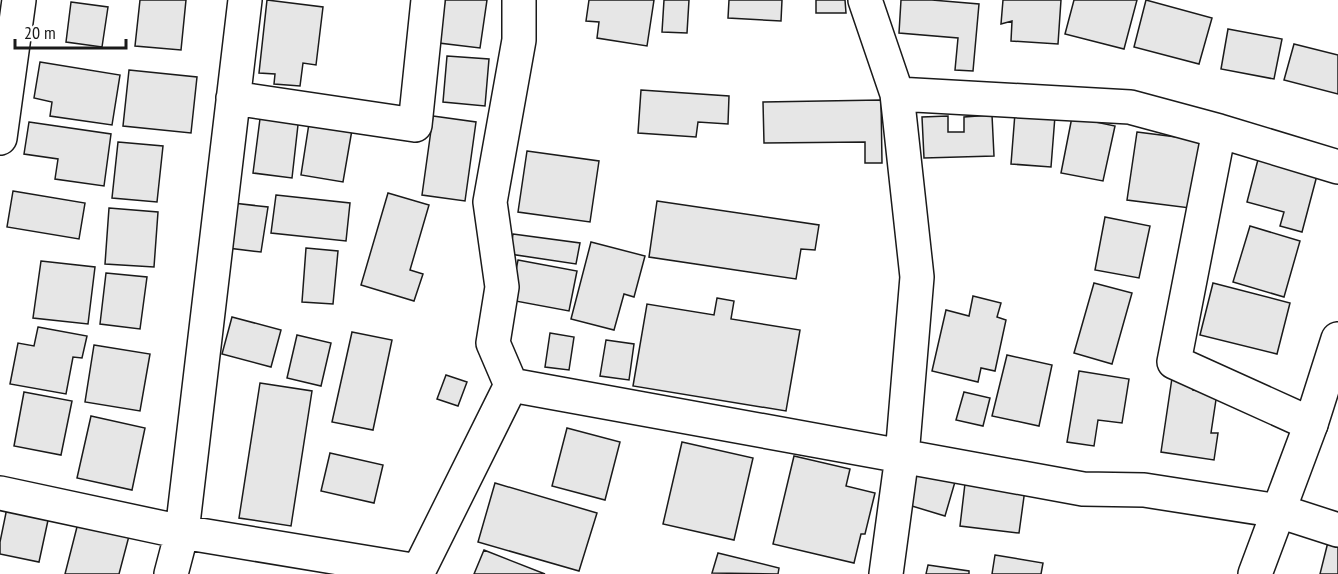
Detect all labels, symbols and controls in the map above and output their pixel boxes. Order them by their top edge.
scale bar [15,12,126,50]
text: 20 m [24,21,56,44]

